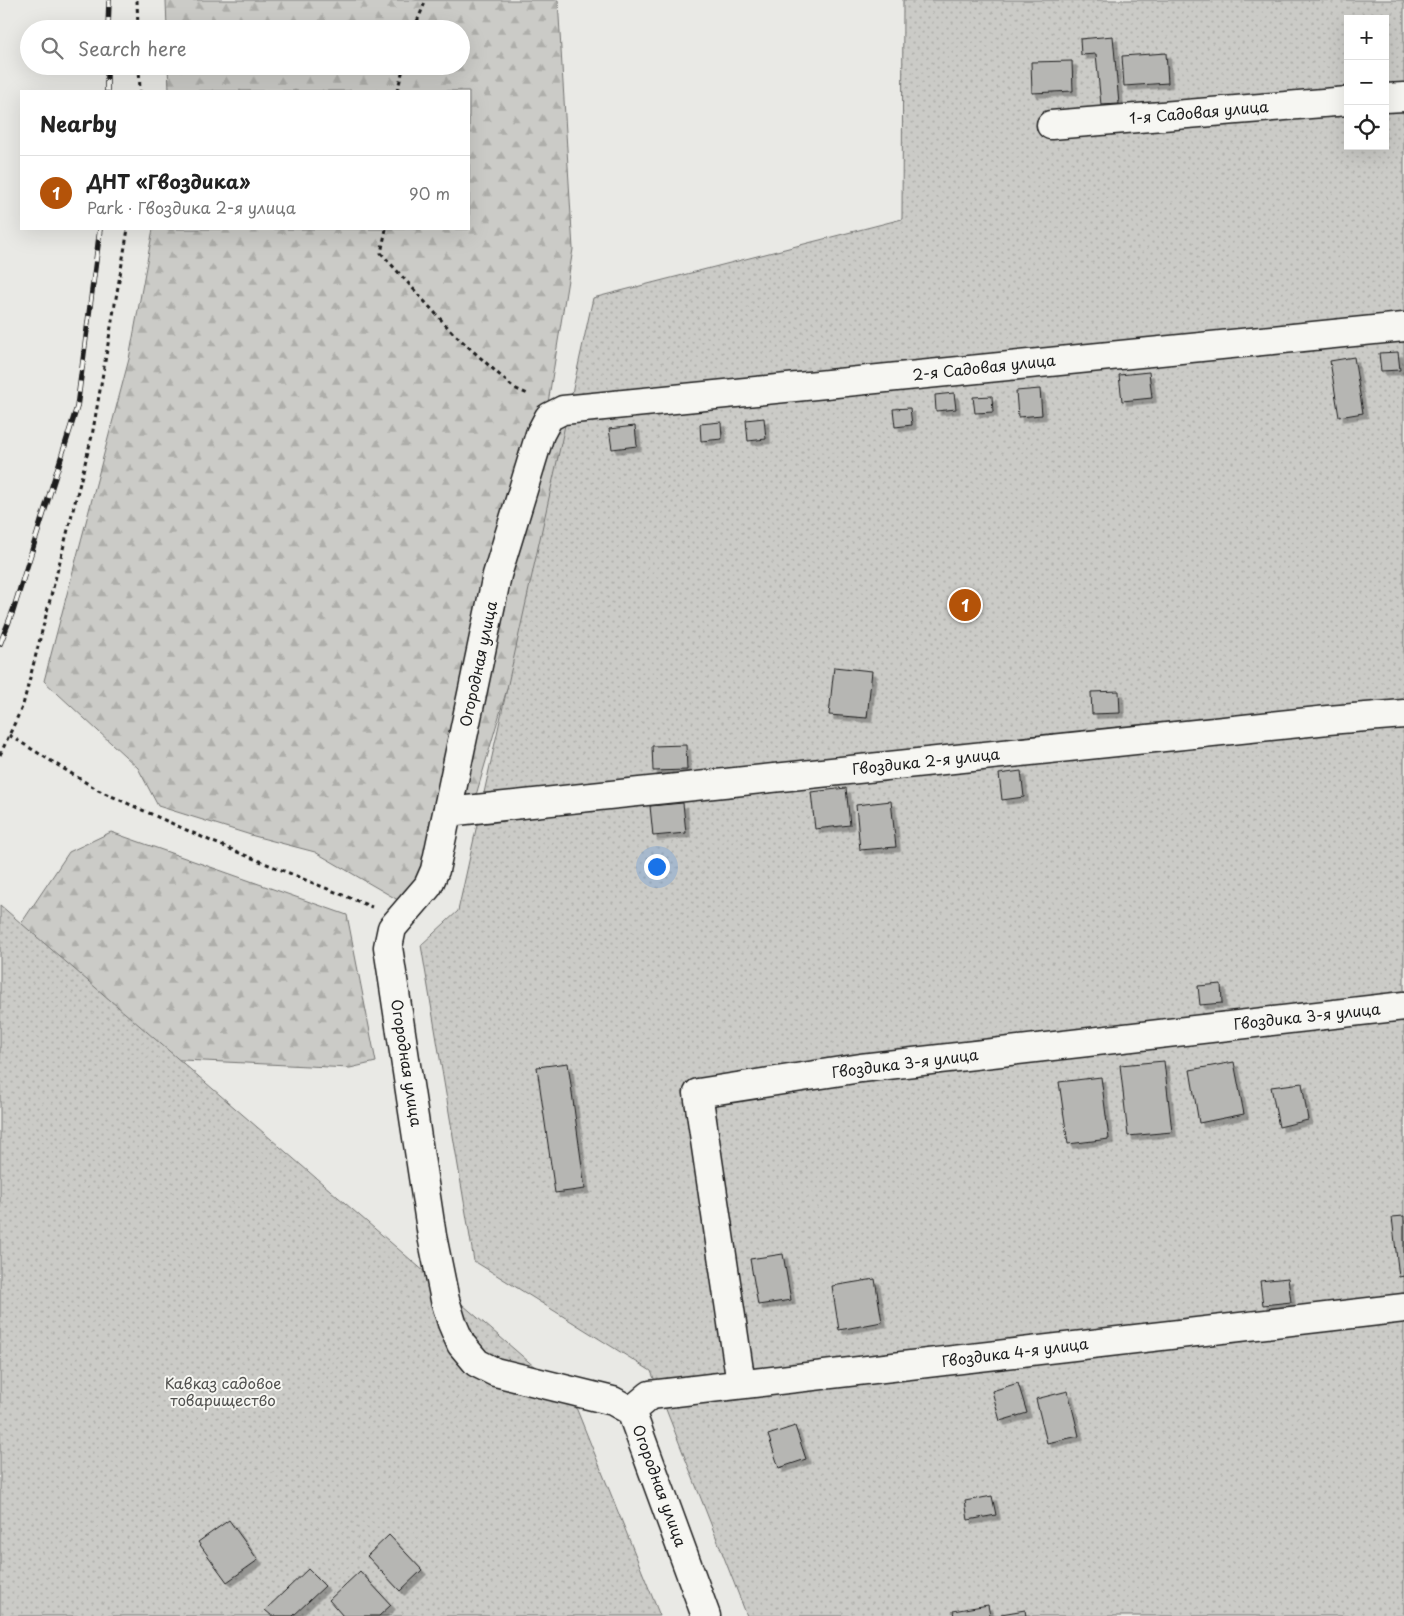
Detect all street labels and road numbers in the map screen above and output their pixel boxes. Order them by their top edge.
street label: 1-я Садовая улица [1128,94,1270,129]
street label: 2-я Садовая улица [911,348,1057,385]
street label: Огородная улица [453,598,502,729]
street label: Гвоздика 2-я улица [851,741,1001,780]
street label: Гвоздика 3-я улица [1232,996,1382,1035]
street label: Огородная улица [386,998,429,1129]
street label: Гвоздика 3-я улица [830,1042,980,1083]
street label: Гвоздика 4-я улица [940,1331,1090,1372]
street label: Огородная улица [628,1421,693,1550]

